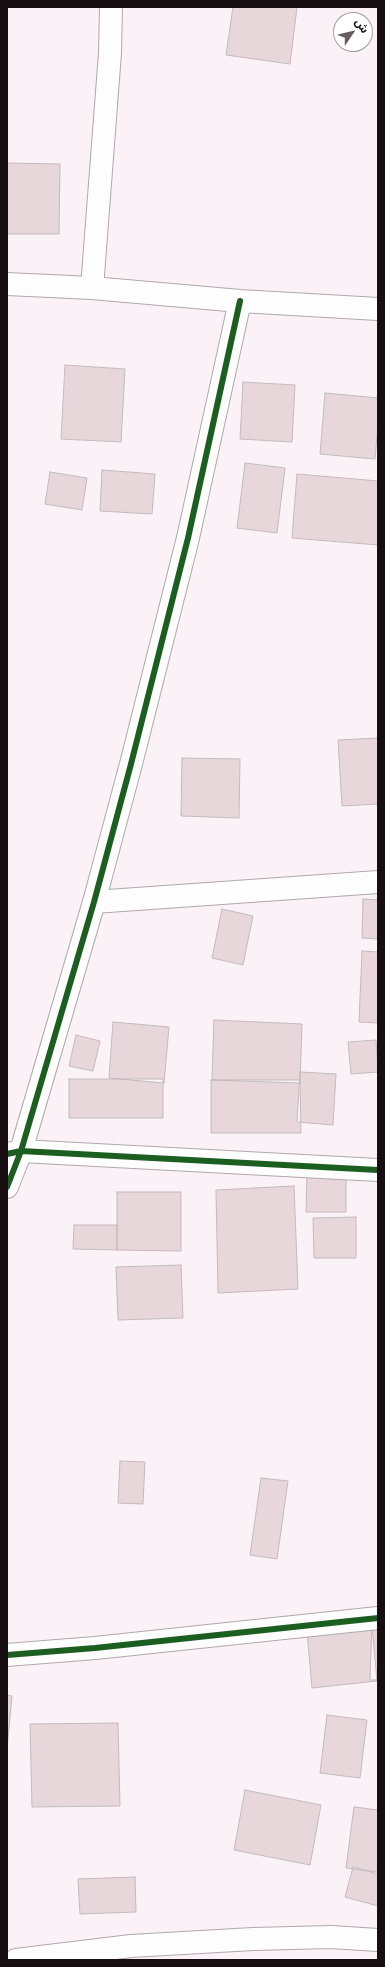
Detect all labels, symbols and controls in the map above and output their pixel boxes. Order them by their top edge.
north arrow [333,12,373,52]
text: ش [353,15,372,35]

